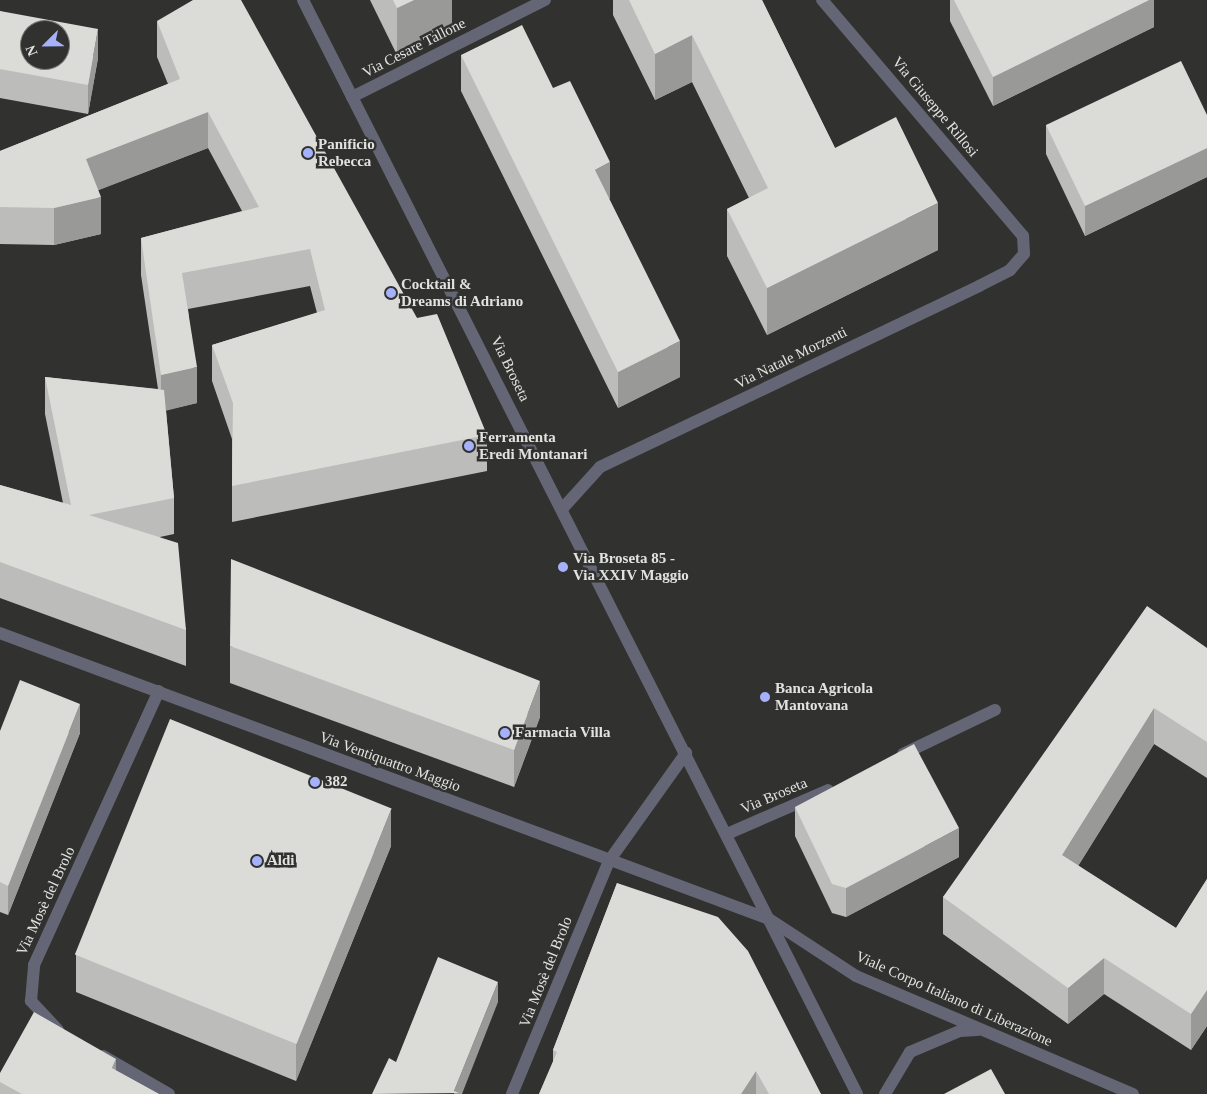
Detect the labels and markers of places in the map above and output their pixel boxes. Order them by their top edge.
place label: Panificio Rebecca [318,135,375,170]
marker: Panificio Rebecca [302,147,314,159]
place label: Cocktail & Dreams di Adriano [401,275,524,310]
marker: Cocktail & Dreams di Adriano [385,287,397,299]
place label: Ferramenta Eredi Montanari [479,428,587,463]
marker: Ferramenta Eredi Montanari [463,440,475,452]
place label: Via Broseta 85 - Via XXIV Maggio [573,549,689,584]
marker: Via Broseta 85 - Via XXIV Maggio [557,561,569,573]
place label: Banca Agricola Mantovana [775,679,874,714]
marker: Banca Agricola Mantovana [759,691,771,703]
place label: Farmacia Villa [515,724,611,742]
marker: Farmacia Villa [499,727,511,739]
place label: 382 [325,773,348,791]
marker: 382 [309,776,321,788]
place label: Aldi [267,852,295,870]
marker: Aldi [251,855,263,867]

